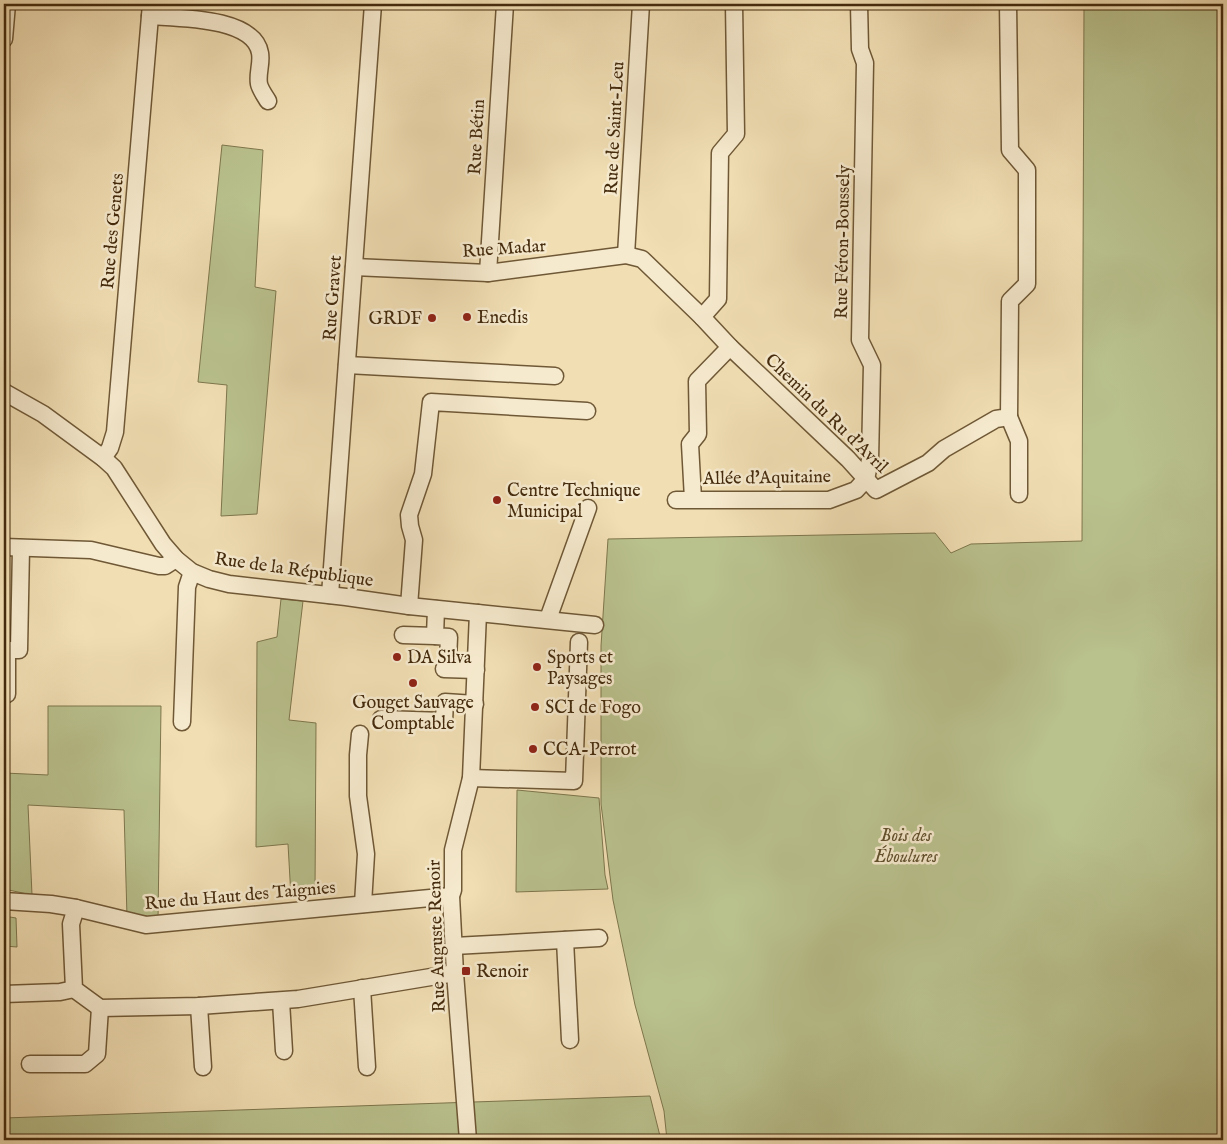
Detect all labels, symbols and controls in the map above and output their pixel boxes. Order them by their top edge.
street label: Rue de Saint-Leu [601,61,630,195]
street label: Rue Bétin [464,98,491,176]
street label: Rue Féron-Boussely [831,165,856,319]
street label: Rue des Genets [97,172,130,290]
street label: Rue Madar [461,235,547,264]
street label: Rue Gravet [319,254,348,342]
place label: Enedis [477,307,528,330]
place label: GRDF [369,308,423,331]
marker: Enedis [461,311,473,323]
marker: GRDF [426,312,438,324]
street label: Chemin du Ru d'Avril [759,349,892,479]
street label: Allée d'Aquitaine [702,466,831,491]
place label: Centre Technique Municipal [507,480,641,524]
marker: Centre Technique Municipal [491,494,503,506]
street label: Rue de la République [213,548,375,593]
place label: DA Silva [407,647,472,670]
place label: Sports et Paysages [547,647,613,691]
marker: DA Silva [391,651,403,663]
marker: Sports et Paysages [531,661,543,673]
marker: Gouget Sauvage Comptable [407,677,419,689]
place label: Gouget Sauvage Comptable [352,692,474,736]
place label: SCI de Fogo [545,697,641,720]
marker: SCI de Fogo [529,701,541,713]
place label: CCA-Perrot [543,739,637,762]
marker: CCA-Perrot [527,743,539,755]
park label: Bois des Éboulures [873,825,939,869]
street label: Rue Auguste Renoir [423,859,452,1013]
street label: Rue du Haut des Taignies [144,877,337,916]
place label: Renoir [476,961,529,984]
marker: Renoir [460,965,472,977]

